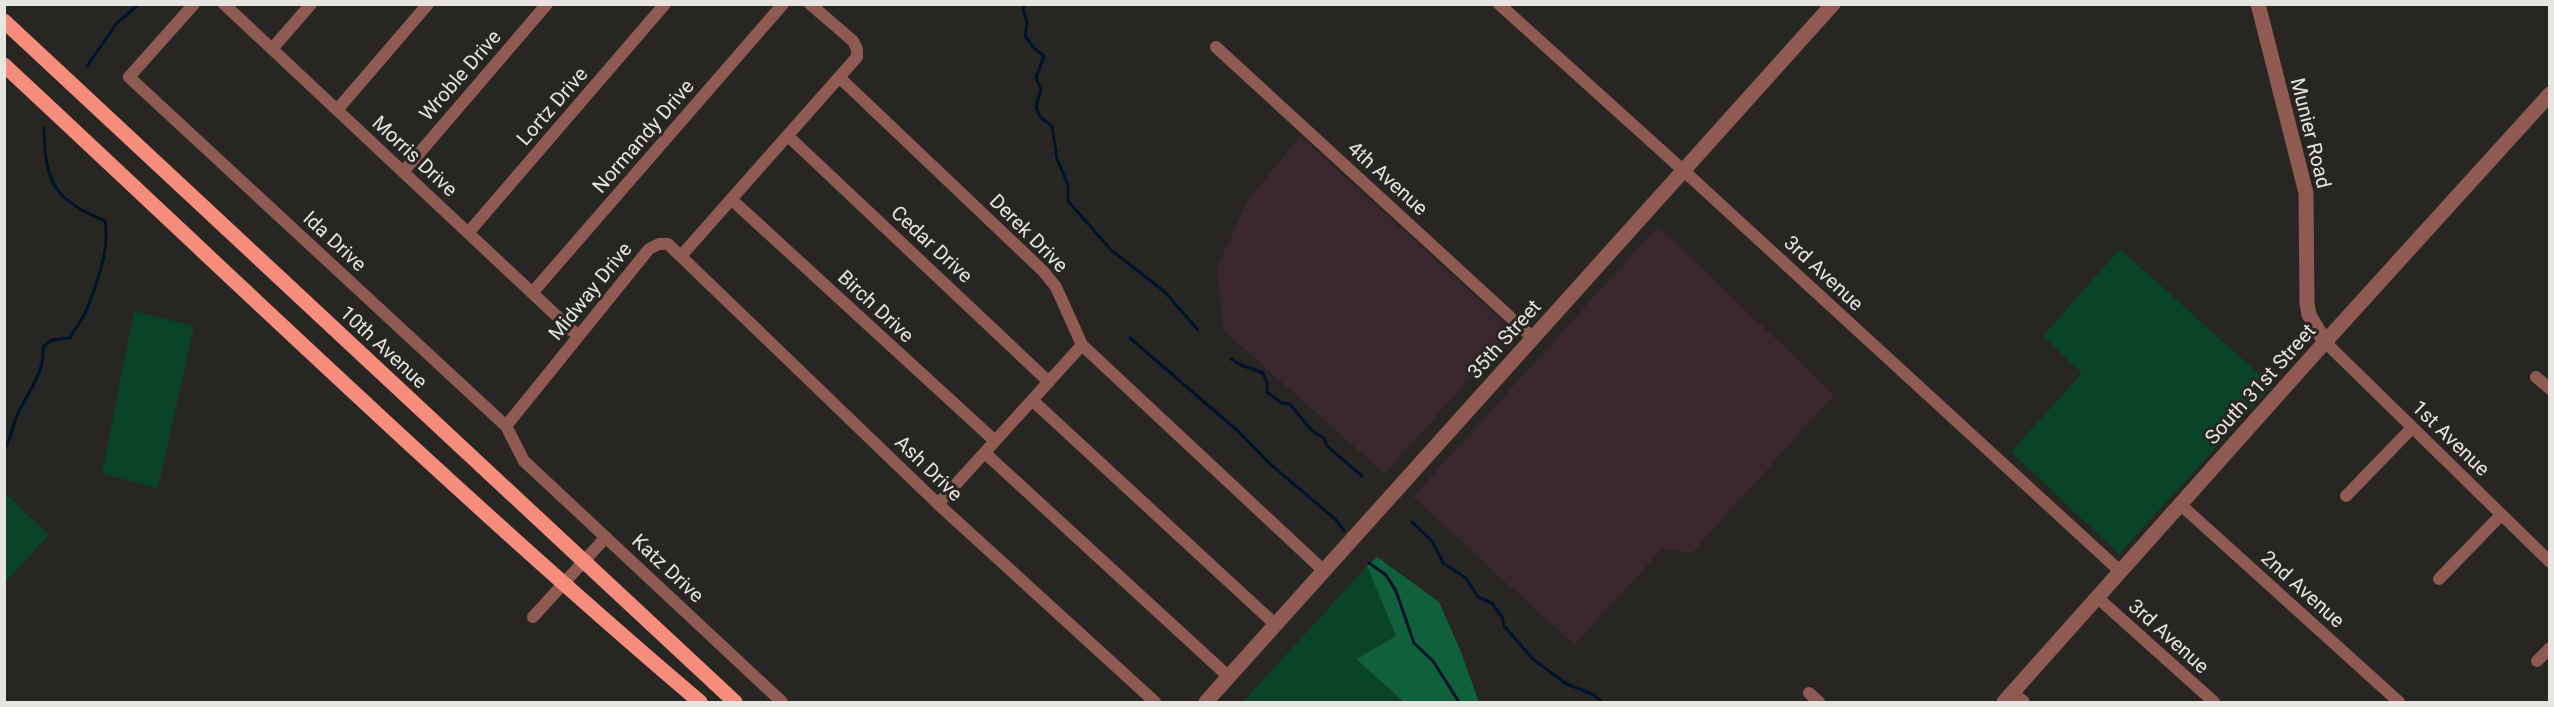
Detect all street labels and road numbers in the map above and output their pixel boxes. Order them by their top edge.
street label: Wroble Drive [414,25,506,125]
street label: Lortz Drive [512,62,592,150]
street label: Normandy Drive [587,74,699,198]
street label: Munier Road [2286,75,2336,191]
street label: Morris Drive [368,111,462,201]
street label: 4th Avenue [1343,136,1433,220]
street label: Derek Drive [985,189,1073,277]
street label: Cedar Drive [886,200,978,288]
street label: Ida Drive [298,206,372,276]
street label: 3rd Avenue [1779,230,1869,316]
street label: Midway Drive [543,237,637,345]
street label: Birch Drive [833,265,919,347]
street label: 35th Street [1462,295,1546,383]
street label: 10th Avenue [335,301,433,393]
street label: South 31st Street [2200,319,2320,449]
street label: 1st Avenue [2407,395,2495,481]
street label: Ash Drive [890,430,968,506]
street label: Katz Drive [627,529,709,607]
street label: 2nd Avenue [2256,545,2350,633]
street label: 3rd Avenue [2124,594,2214,678]

